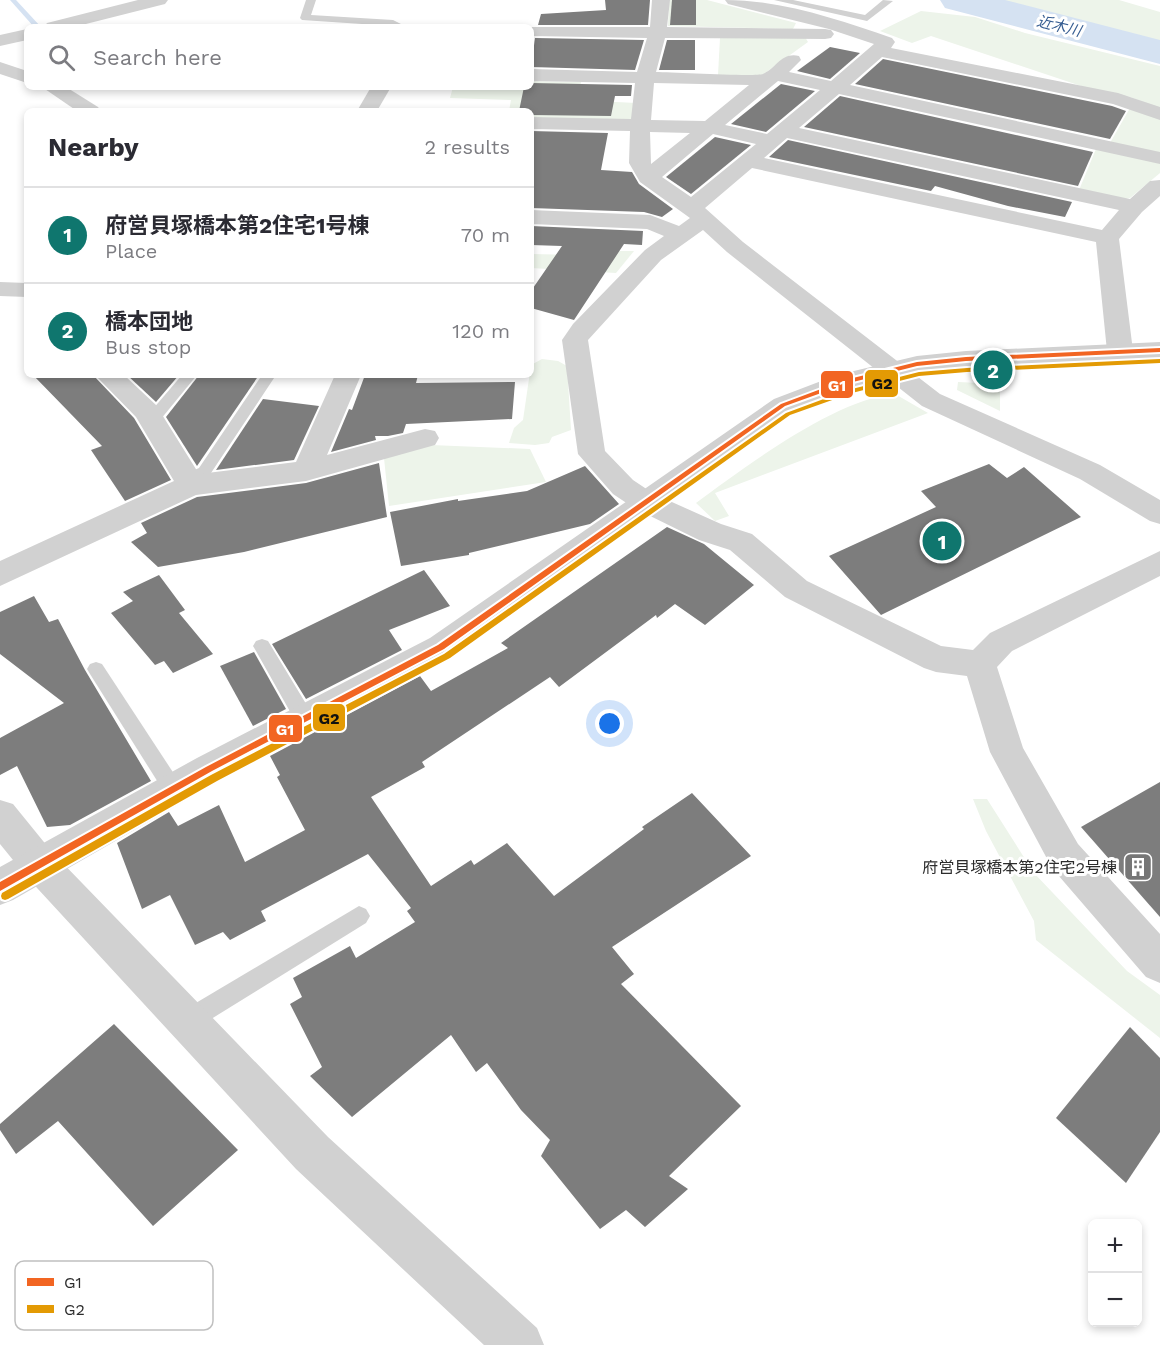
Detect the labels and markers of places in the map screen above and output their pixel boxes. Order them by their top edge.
pin: 2 [974,348,1012,392]
pin: 1 [922,518,962,564]
building icon: 府営貝塚橋本第2住宅2号棟 [1122,851,1154,883]
place label: 府営貝塚橋本第2住宅2号棟 [922,858,1117,877]

